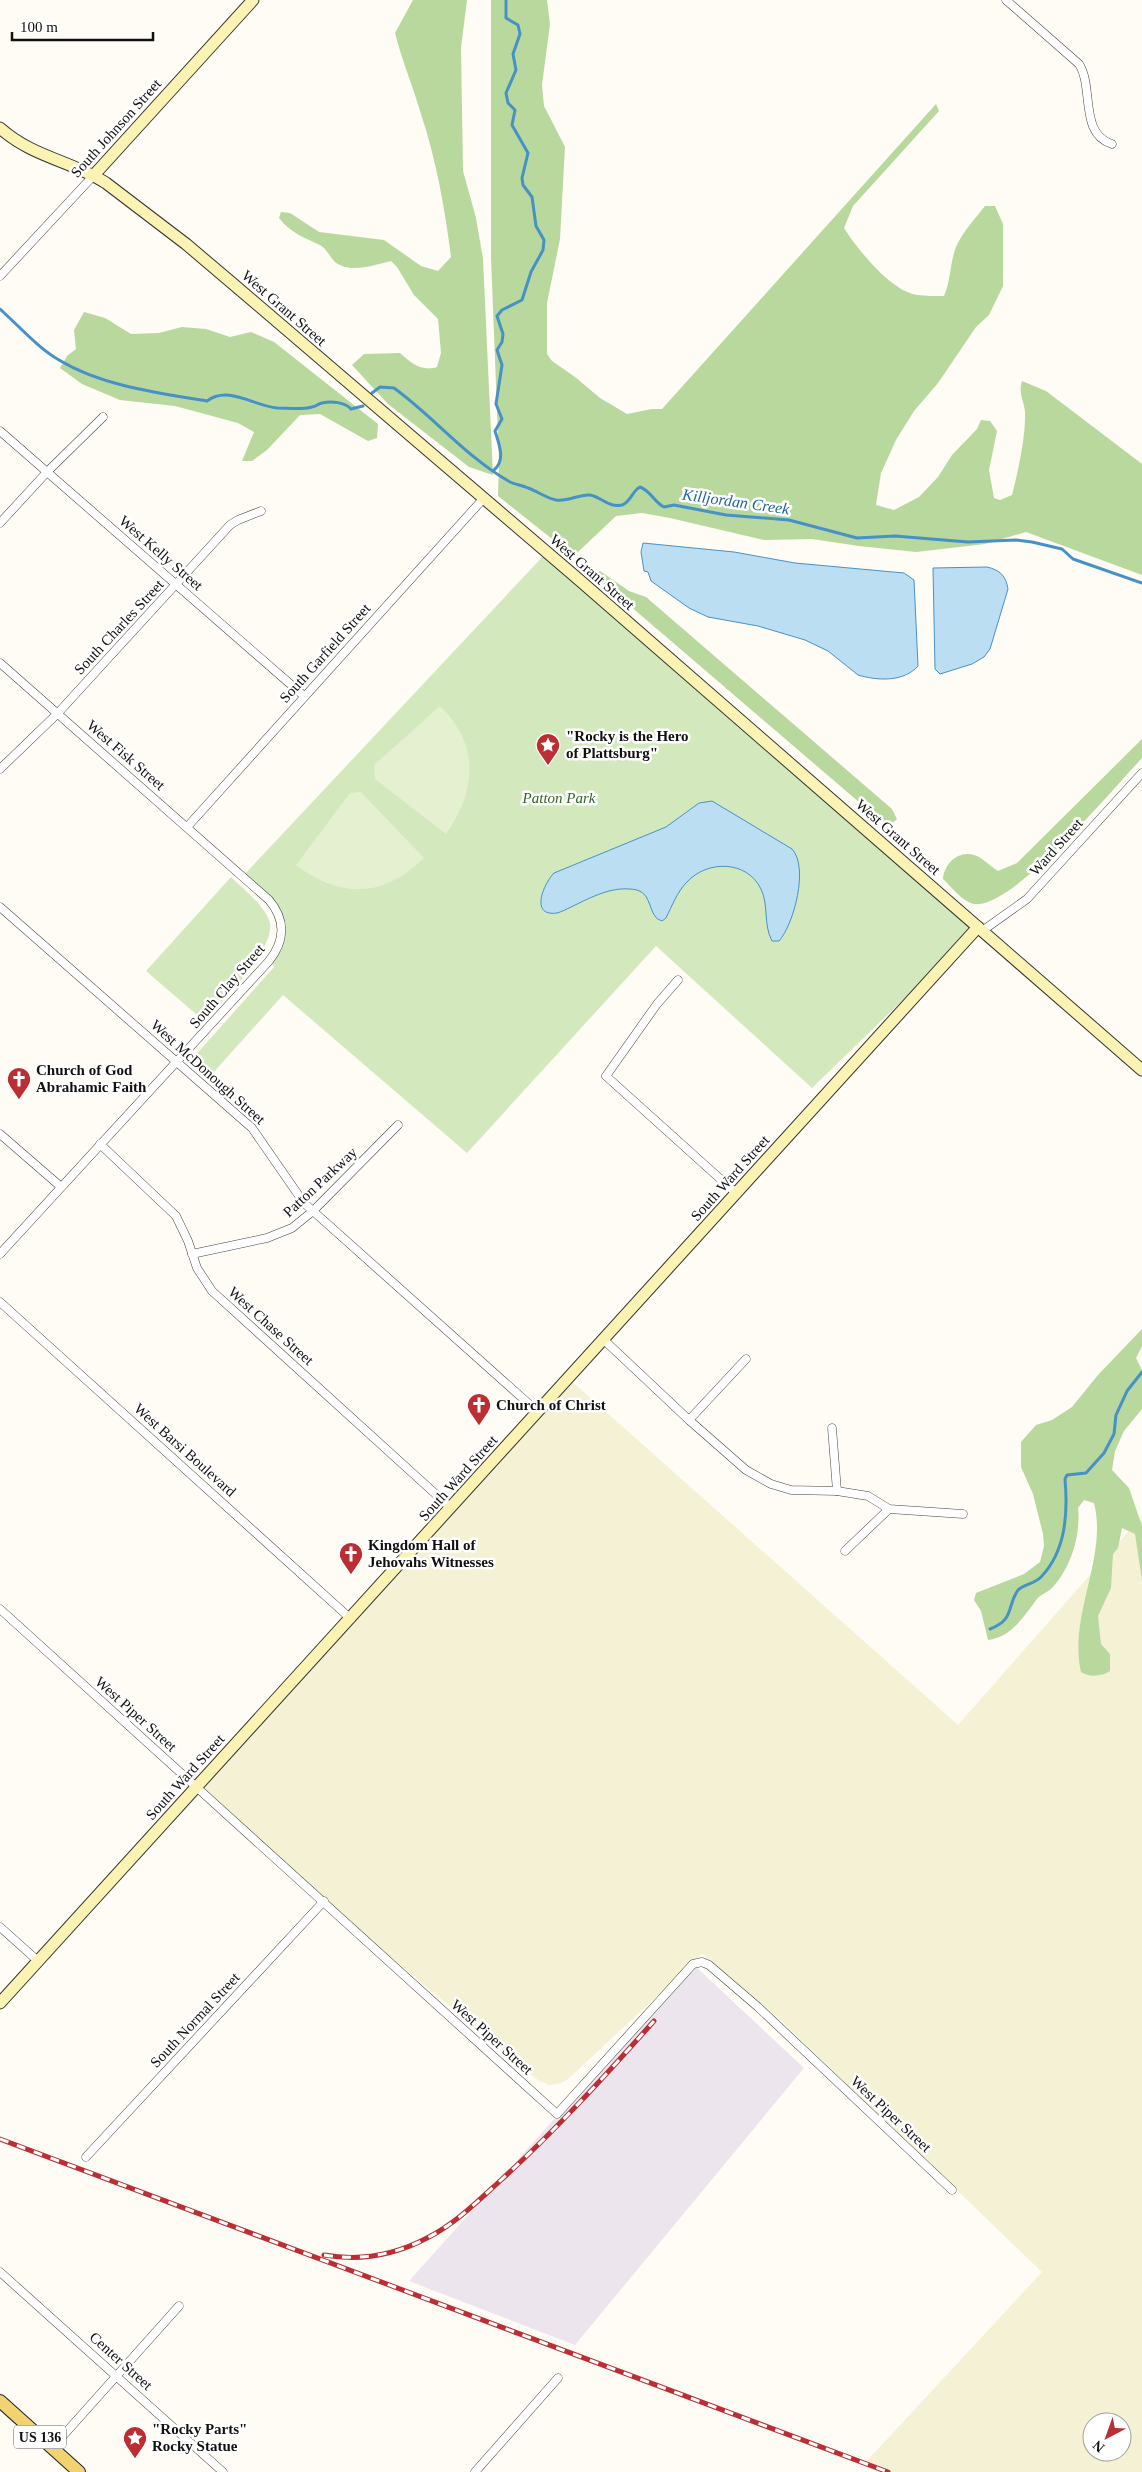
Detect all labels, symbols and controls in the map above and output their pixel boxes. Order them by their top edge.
scale bar [12,10,154,42]
text: 100 m [20,19,58,35]
street label: South Johnson Street [68,75,165,180]
street label: West Grant Street [239,267,330,349]
water label: Killjordan Creek [680,485,791,519]
street label: West Kelly Street [116,512,207,594]
street label: West Grant Street [547,531,638,613]
street label: South Charles Street [71,576,167,678]
street label: South Garfield Street [276,600,374,706]
street label: West Fisk Street [84,717,169,794]
place label: "Rocky is the Hero of Plattsburg" [566,728,689,761]
place icon: "Rocky is the Hero of Plattsburg" [535,732,561,766]
park label: Patton Park [522,790,596,806]
street label: West Grant Street [853,796,944,878]
street label: Ward Street [1026,815,1086,879]
street label: South Clay Street [186,940,268,1031]
street label: West McDonough Street [148,1017,269,1128]
place label: Church of God Abrahamic Faith [36,1062,147,1095]
church icon: Church of God Abrahamic Faith [6,1066,32,1100]
street label: South Ward Street [687,1131,773,1224]
street label: Patton Parkway [280,1144,360,1220]
street label: West Chase Street [225,1284,317,1369]
church icon: Church of Christ [466,1392,492,1426]
place label: Church of Christ [496,1397,606,1413]
street label: West Barsi Boulevard [131,1400,239,1500]
street label: South Ward Street [415,1431,501,1524]
place label: Kingdom Hall of Jehovahs Witnesses [368,1537,494,1570]
church icon: Kingdom Hall of Jehovahs Witnesses [338,1541,364,1575]
street label: West Piper Street [92,1673,181,1755]
street label: South Ward Street [142,1730,228,1823]
street label: South Normal Street [147,1969,243,2071]
street label: West Piper Street [448,1996,537,2078]
street label: West Piper Street [848,2073,935,2156]
street label: Center Street [86,2329,156,2394]
north arrow [1082,2412,1132,2462]
place label: "Rocky Parts" Rocky Statue [152,2421,247,2454]
place icon: "Rocky Parts" Rocky Statue [122,2425,148,2459]
road number: US 136 [14,2426,66,2448]
text: N [1090,2437,1108,2455]

